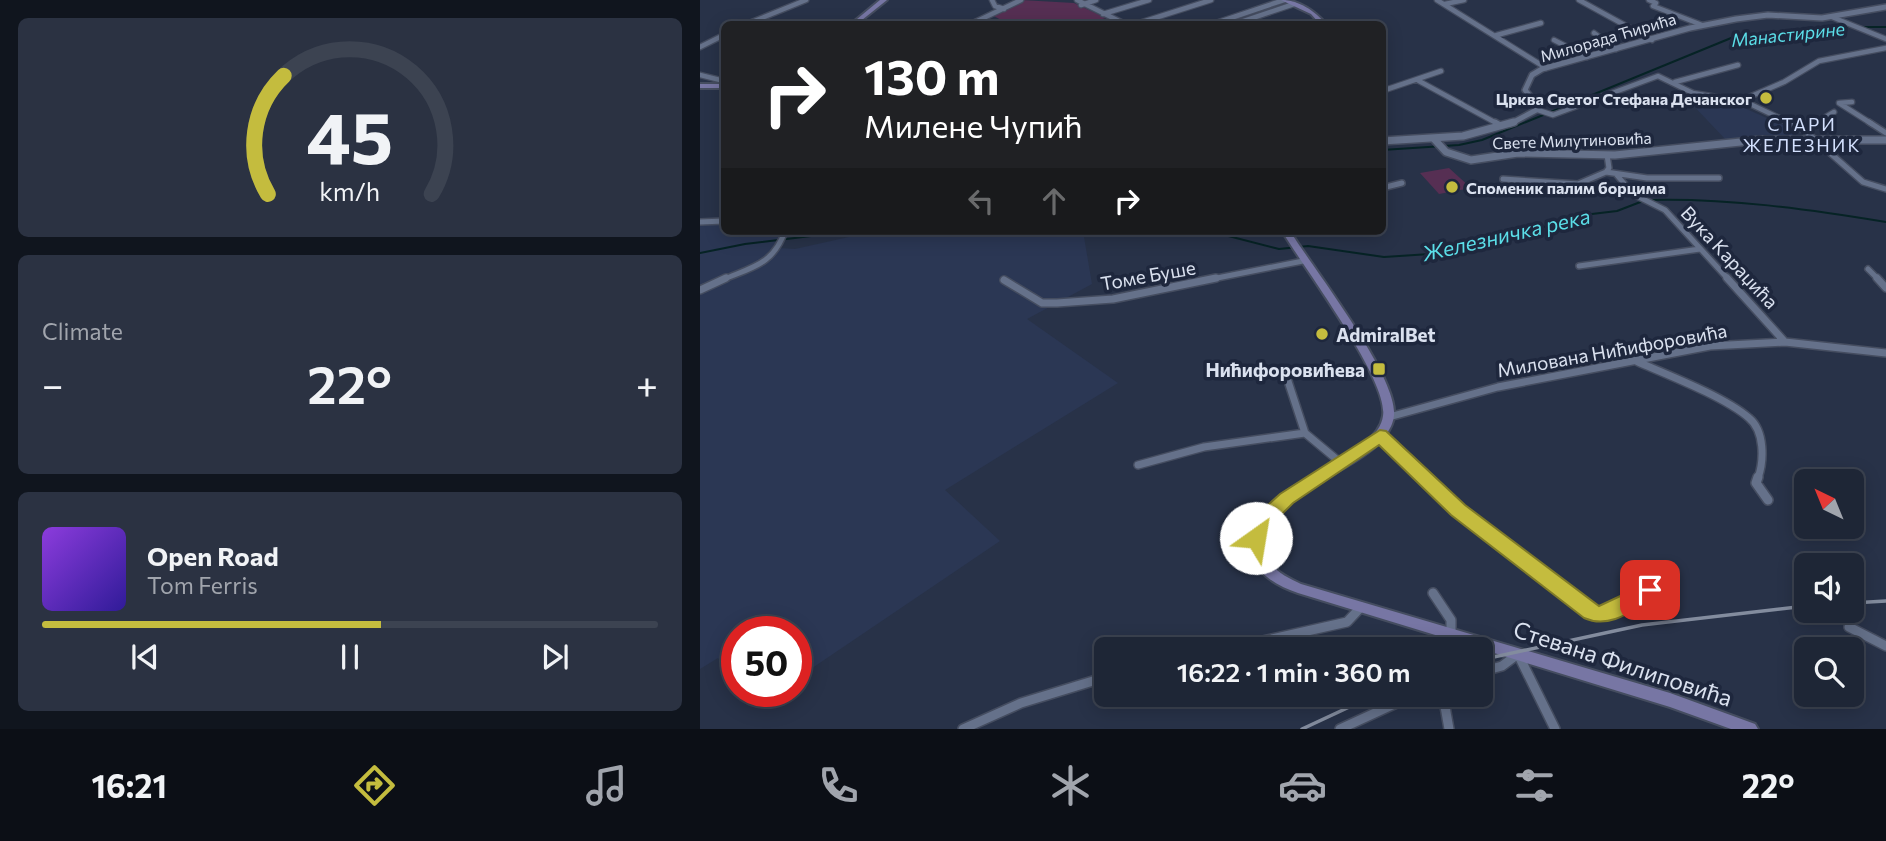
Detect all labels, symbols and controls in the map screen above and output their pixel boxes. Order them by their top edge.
street label: Милорада Ћирића [1538,9,1678,65]
water label: Манастирине [1730,17,1846,51]
text: 130 m [864,45,999,105]
icon: right [749,49,840,140]
place label: Црква Светог Стефана Дечанског [1496,89,1752,108]
text: 45 [306,90,394,179]
marker: Црква Светог Стефана Дечанског [1758,90,1774,106]
text: Милене Чупић [864,105,1083,145]
district label: СТАРИ ЖЕЛЕЗНИК [1743,113,1861,156]
street label: Свете Милутиновића [1492,128,1652,152]
text: km/h [320,175,380,205]
place label: Споменик палим борцима [1466,178,1666,197]
marker: Споменик палим борцима [1444,179,1460,195]
icon: left [962,182,1000,220]
icon: ahead [1035,182,1073,220]
icon: right [1108,182,1146,220]
street label: Вука Караџића [1677,201,1783,313]
water label: Железничка река [1418,202,1593,266]
street label: Томе Буше [1099,255,1197,295]
text: Climate [42,317,123,345]
street label: Милована Нићифоровића [1495,318,1729,382]
place label: AdmiralBet [1336,323,1436,346]
marker: AdmiralBet [1314,326,1330,342]
text: 22° [307,351,392,415]
place label: Нићифоровићева [1206,358,1365,381]
text: − [42,360,64,407]
text: + [636,360,658,407]
marker: Нићифоровићева [1371,361,1387,377]
north arrow [1794,469,1864,539]
map controls [1794,469,1864,707]
position arrow [1219,501,1293,575]
text: Open Road [147,540,279,571]
button: sound [1794,553,1864,623]
pin [1620,560,1680,620]
text: Tom Ferris [147,571,258,599]
icon: arrive [1631,571,1669,609]
street label: Стевана Филиповића [1510,614,1736,712]
speed limit sign: 50 [721,616,812,707]
button: search [1794,637,1864,707]
icon: previous [126,638,164,676]
icon: pause [331,638,369,676]
icon: next [536,638,574,676]
text: 16:22 · 1 min · 360 m [1177,656,1410,687]
icon: directions [350,761,399,810]
icon: music [582,761,631,810]
icon: phone [814,761,863,810]
icon: climate [1046,761,1095,810]
icon: car [1278,761,1327,810]
icon: filters [1510,761,1559,810]
text: 16:21 [91,765,167,805]
text: 22° [1742,765,1795,805]

